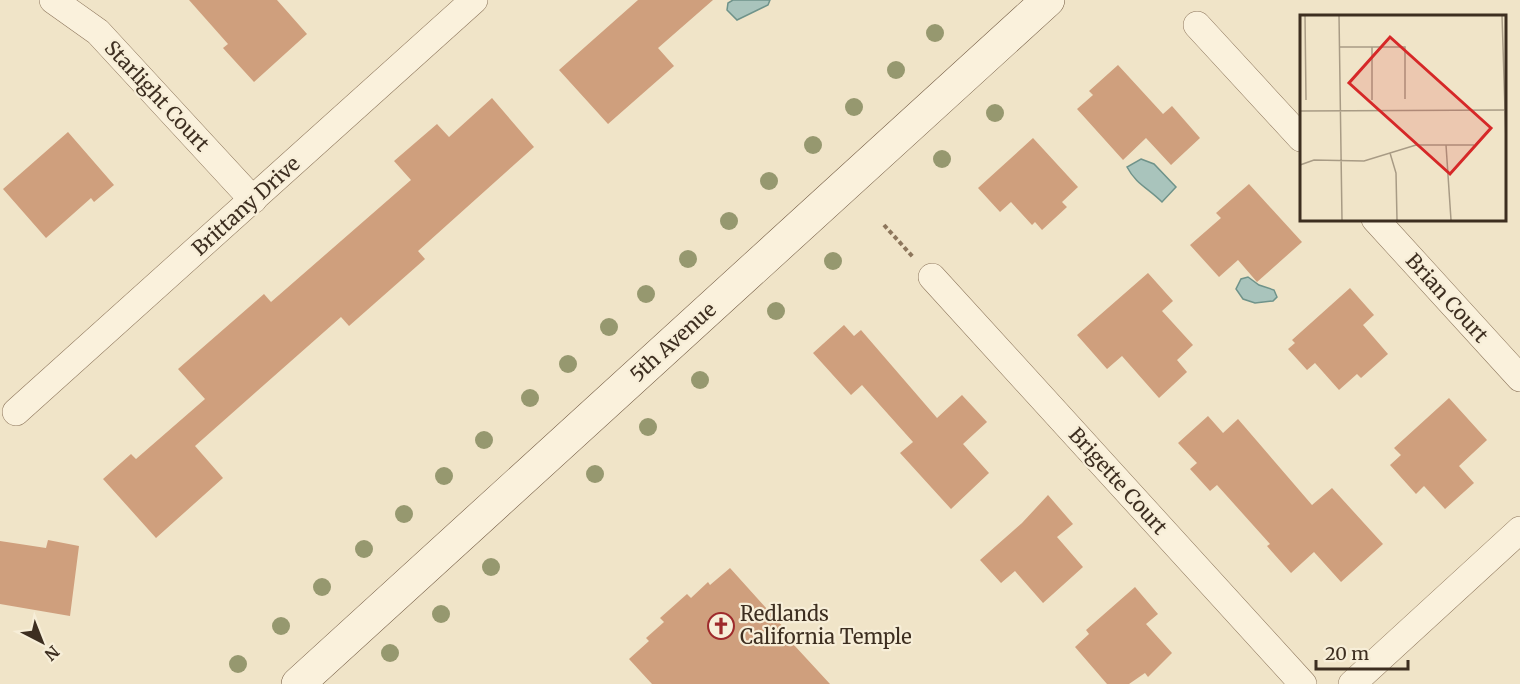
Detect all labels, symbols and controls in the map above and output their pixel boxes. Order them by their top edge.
inset map [1300,15,1505,220]
street label: Starlight Court [100,35,215,156]
street label: Brittany Drive [187,151,305,260]
street label: Brian Court [1401,248,1494,348]
street label: 5th Avenue [625,297,721,387]
street label: Brigette Court [1064,422,1173,539]
place label: Redlands California Temple [740,601,912,649]
church icon: Redlands California Temple [706,611,736,641]
north arrow [12,612,72,672]
scale bar [1316,633,1408,671]
text: N [40,641,63,665]
text: 20 m [1325,642,1369,665]

